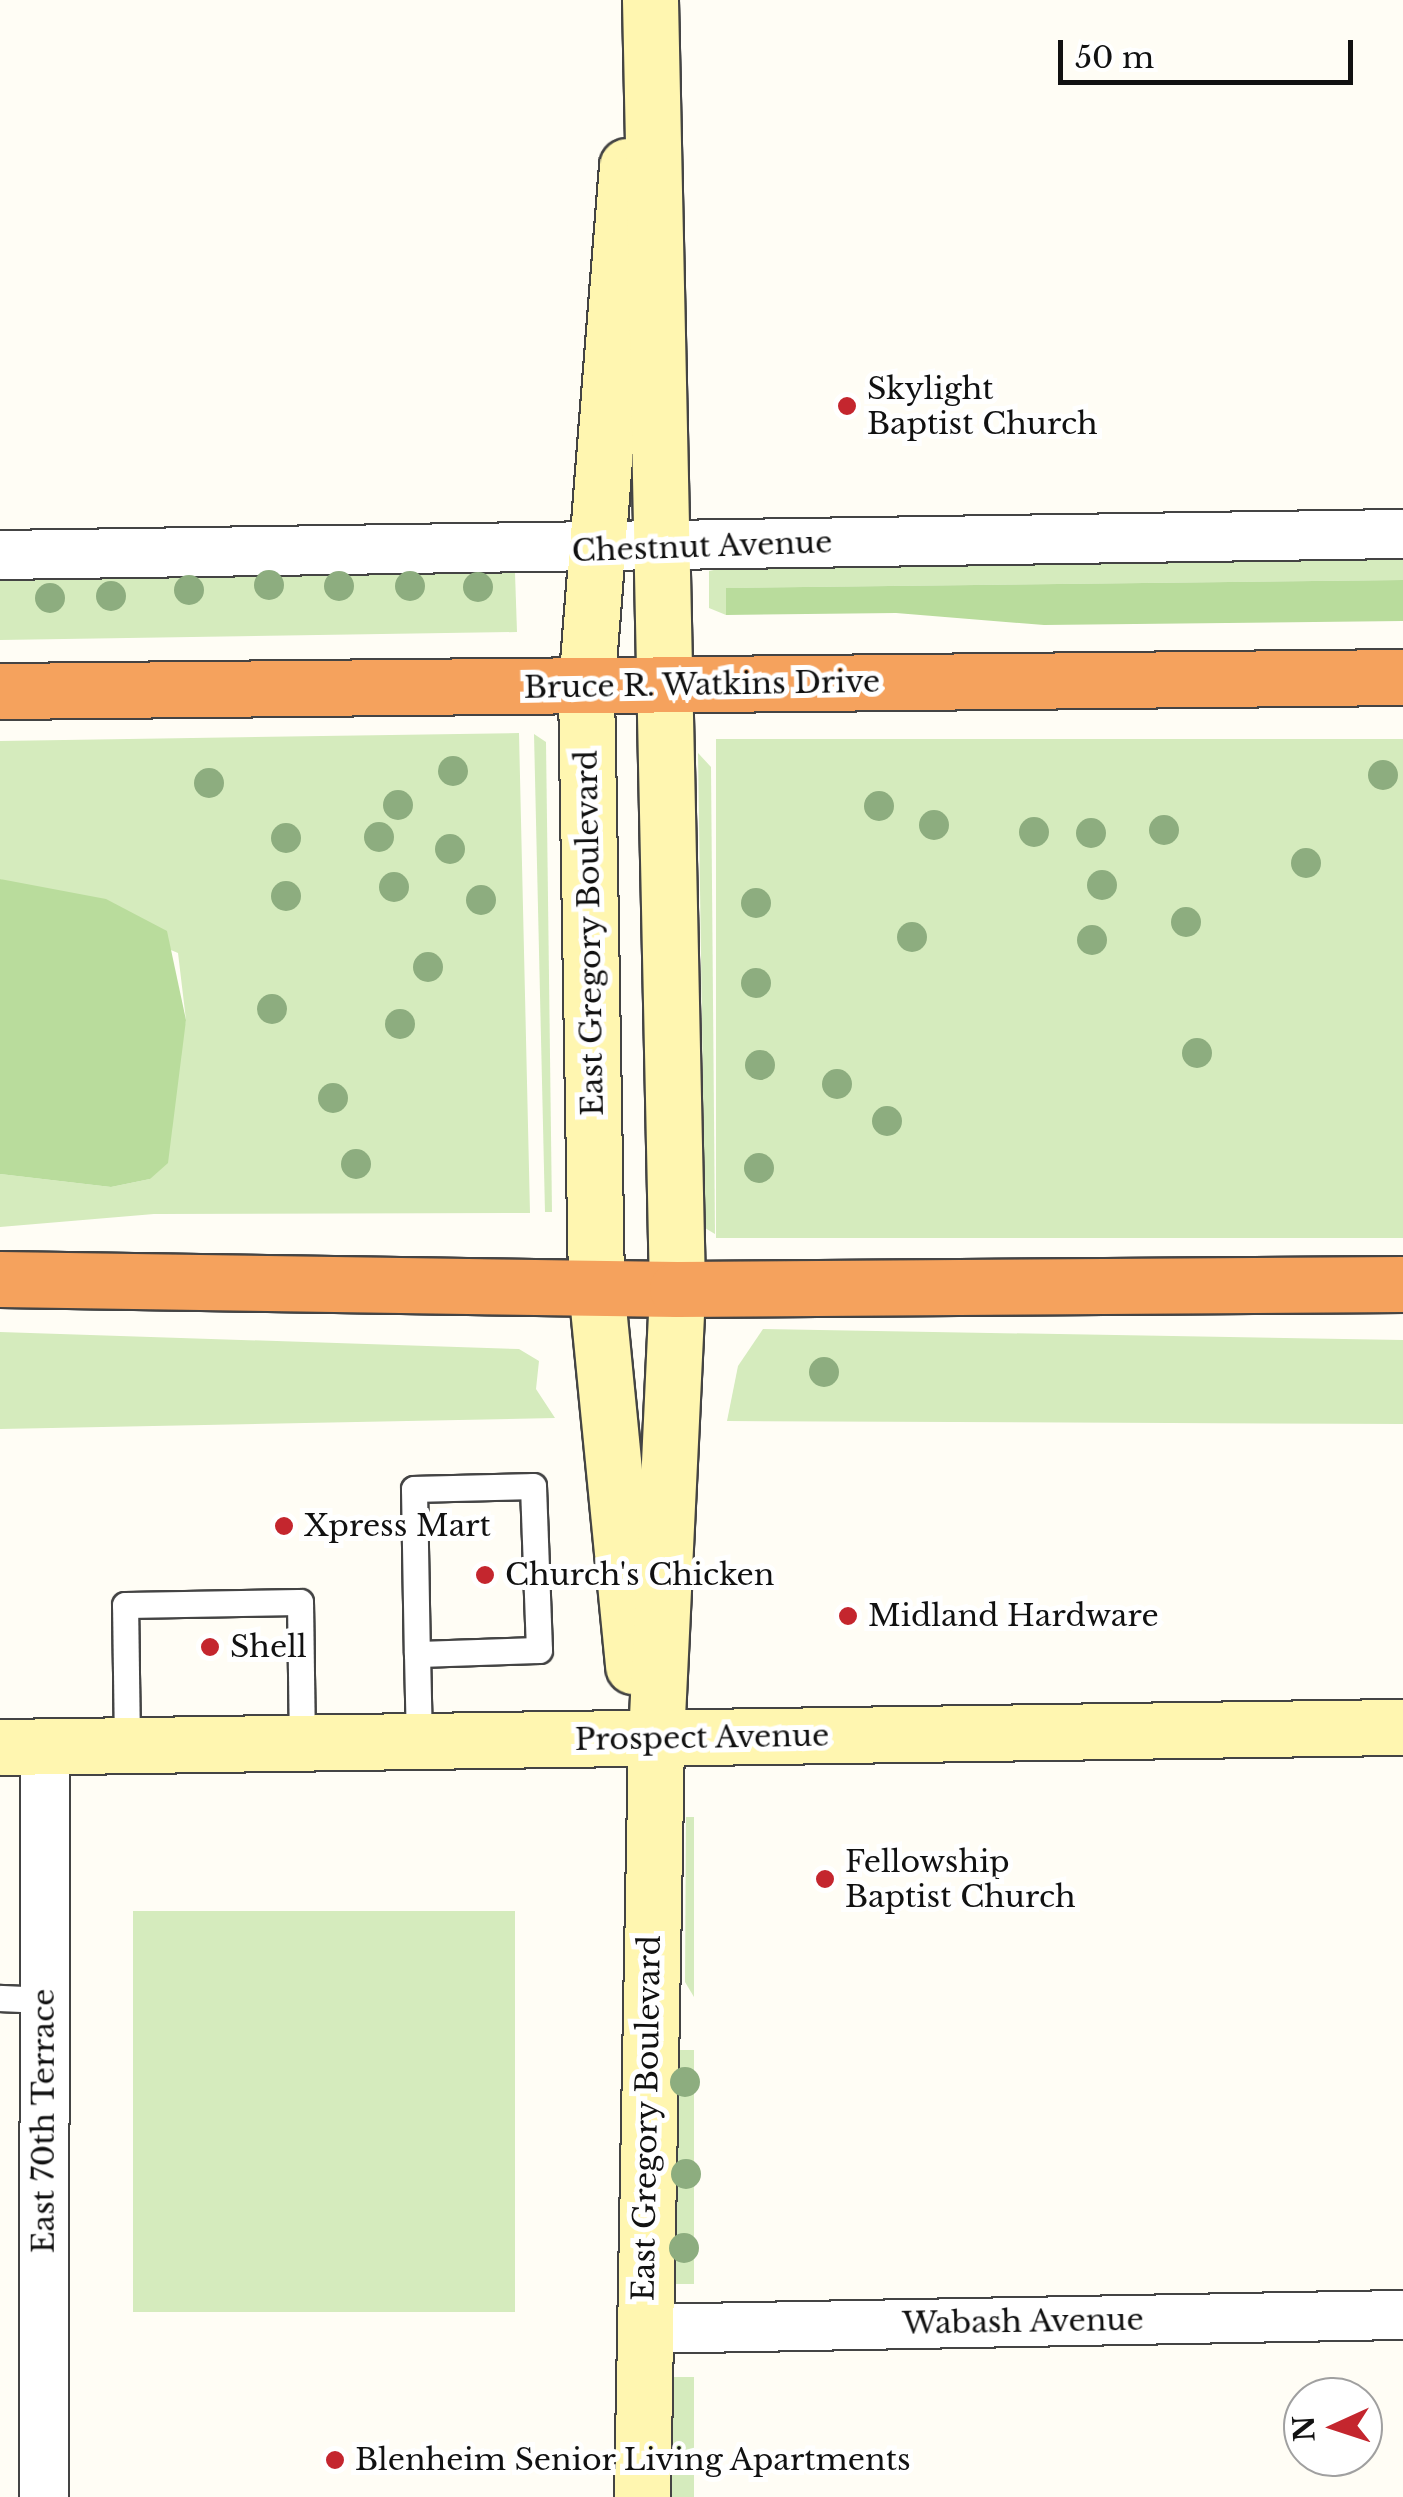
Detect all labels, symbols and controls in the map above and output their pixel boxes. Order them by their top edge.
scale bar [1063,20,1358,82]
text: 50 m [1075,39,1154,76]
place label: Skylight Baptist Church [867,371,1098,442]
marker: Skylight Baptist Church [836,395,858,417]
street label: Chestnut Avenue [571,524,833,570]
street label: Bruce R. Watkins Drive [523,664,881,706]
street label: East Gregory Boulevard [569,749,611,1117]
place label: Xpress Mart [304,1508,491,1544]
marker: Xpress Mart [273,1515,295,1537]
place label: Church's Chicken [505,1557,774,1593]
marker: Church's Chicken [474,1564,496,1586]
place label: Midland Hardware [868,1598,1159,1634]
marker: Midland Hardware [837,1605,859,1627]
place label: Shell [230,1629,307,1665]
marker: Shell [199,1636,221,1658]
street label: Prospect Avenue [574,1718,830,1758]
place label: Fellowship Baptist Church [845,1844,1076,1914]
marker: Fellowship Baptist Church [814,1868,836,1890]
street label: East Gregory Boulevard [626,1934,668,2302]
street label: East 70th Terrace [26,1988,62,2254]
street label: Wabash Avenue [901,2302,1145,2342]
north arrow [1283,2377,1383,2477]
text: N [1286,2414,1323,2443]
place label: Blenheim Senior Living Apartments [355,2442,913,2478]
marker: Blenheim Senior Living Apartments [324,2449,346,2471]

